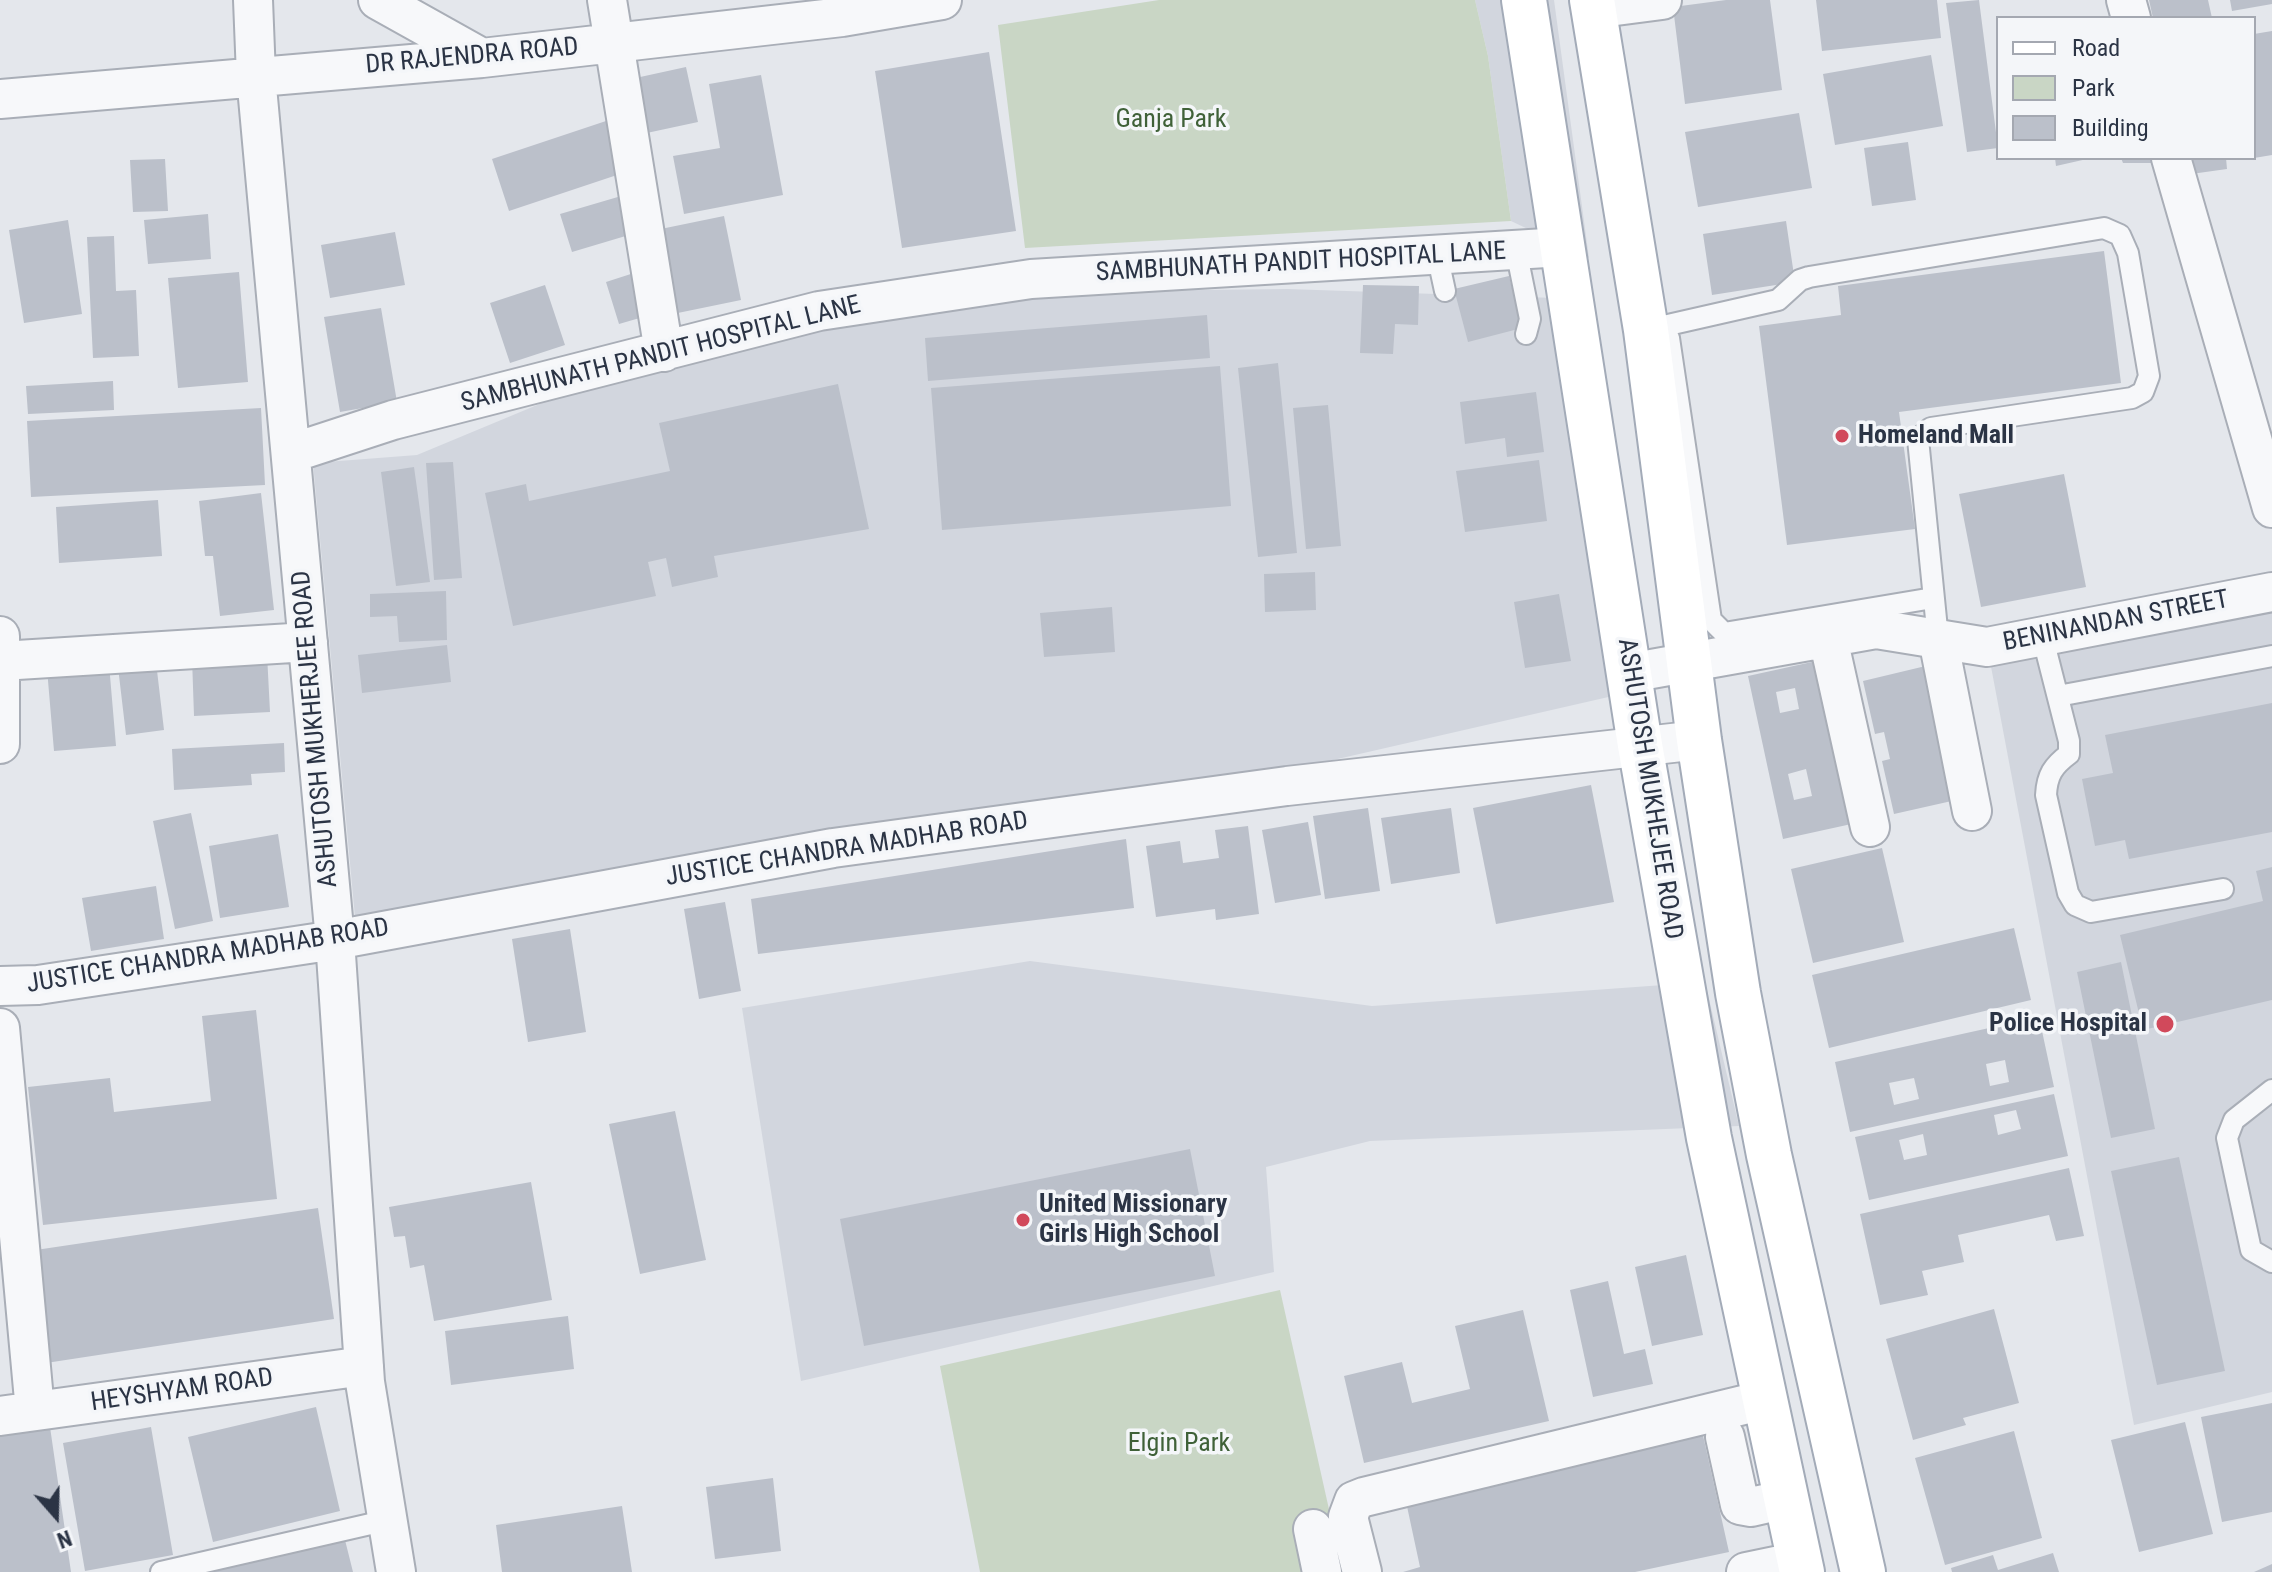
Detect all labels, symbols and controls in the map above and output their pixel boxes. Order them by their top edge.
legend [1996,16,2256,160]
street label: DR RAJENDRA ROAD [364,32,580,82]
text: Road [2072,34,2120,62]
text: Park [2072,74,2115,102]
park label: Ganja Park [1115,104,1227,136]
text: Building [2072,114,2149,142]
street label: SAMBHUNATH PANDIT HOSPITAL LANE [1095,237,1507,289]
street label: SAMBHUNATH PANDIT HOSPITAL LANE [458,290,864,420]
place label: Homeland Mall [1858,420,2014,452]
marker: Homeland Mall [1833,427,1851,445]
street label: ASHUTOSH MUKHERJEE ROAD [287,569,345,889]
street label: BENINANDAN STREET [2000,585,2232,659]
street label: ASHUTOSH MUKHEJEE ROAD [1610,636,1688,942]
street label: JUSTICE CHANDRA MADHAB ROAD [664,806,1030,894]
street label: JUSTICE CHANDRA MADHAB ROAD [25,913,391,1001]
place label: Police Hospital [1989,1008,2147,1040]
marker: Police Hospital [2154,1013,2176,1035]
place label: United Missionary Girls High School [1039,1189,1227,1250]
marker: United Missionary Girls High School [1014,1211,1032,1229]
street label: HEYSHYAM ROAD [89,1363,275,1419]
park label: Elgin Park [1128,1428,1230,1460]
north arrow [16,1476,96,1556]
text: N [54,1525,75,1553]

